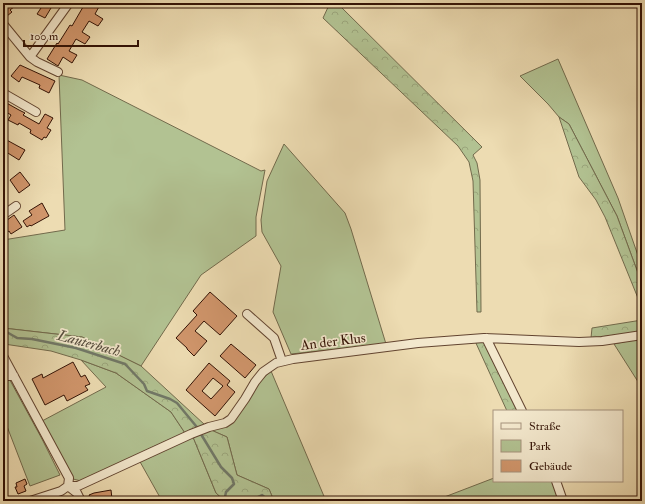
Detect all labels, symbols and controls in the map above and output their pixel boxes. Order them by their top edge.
scale bar [24,22,138,48]
text: 100 m [30,29,59,44]
water label: Lauterbach [54,326,123,361]
street label: An der Klus [299,329,367,354]
legend [493,410,623,482]
text: Straße [529,419,560,434]
text: Park [529,439,551,454]
text: Gebäude [529,459,572,474]

